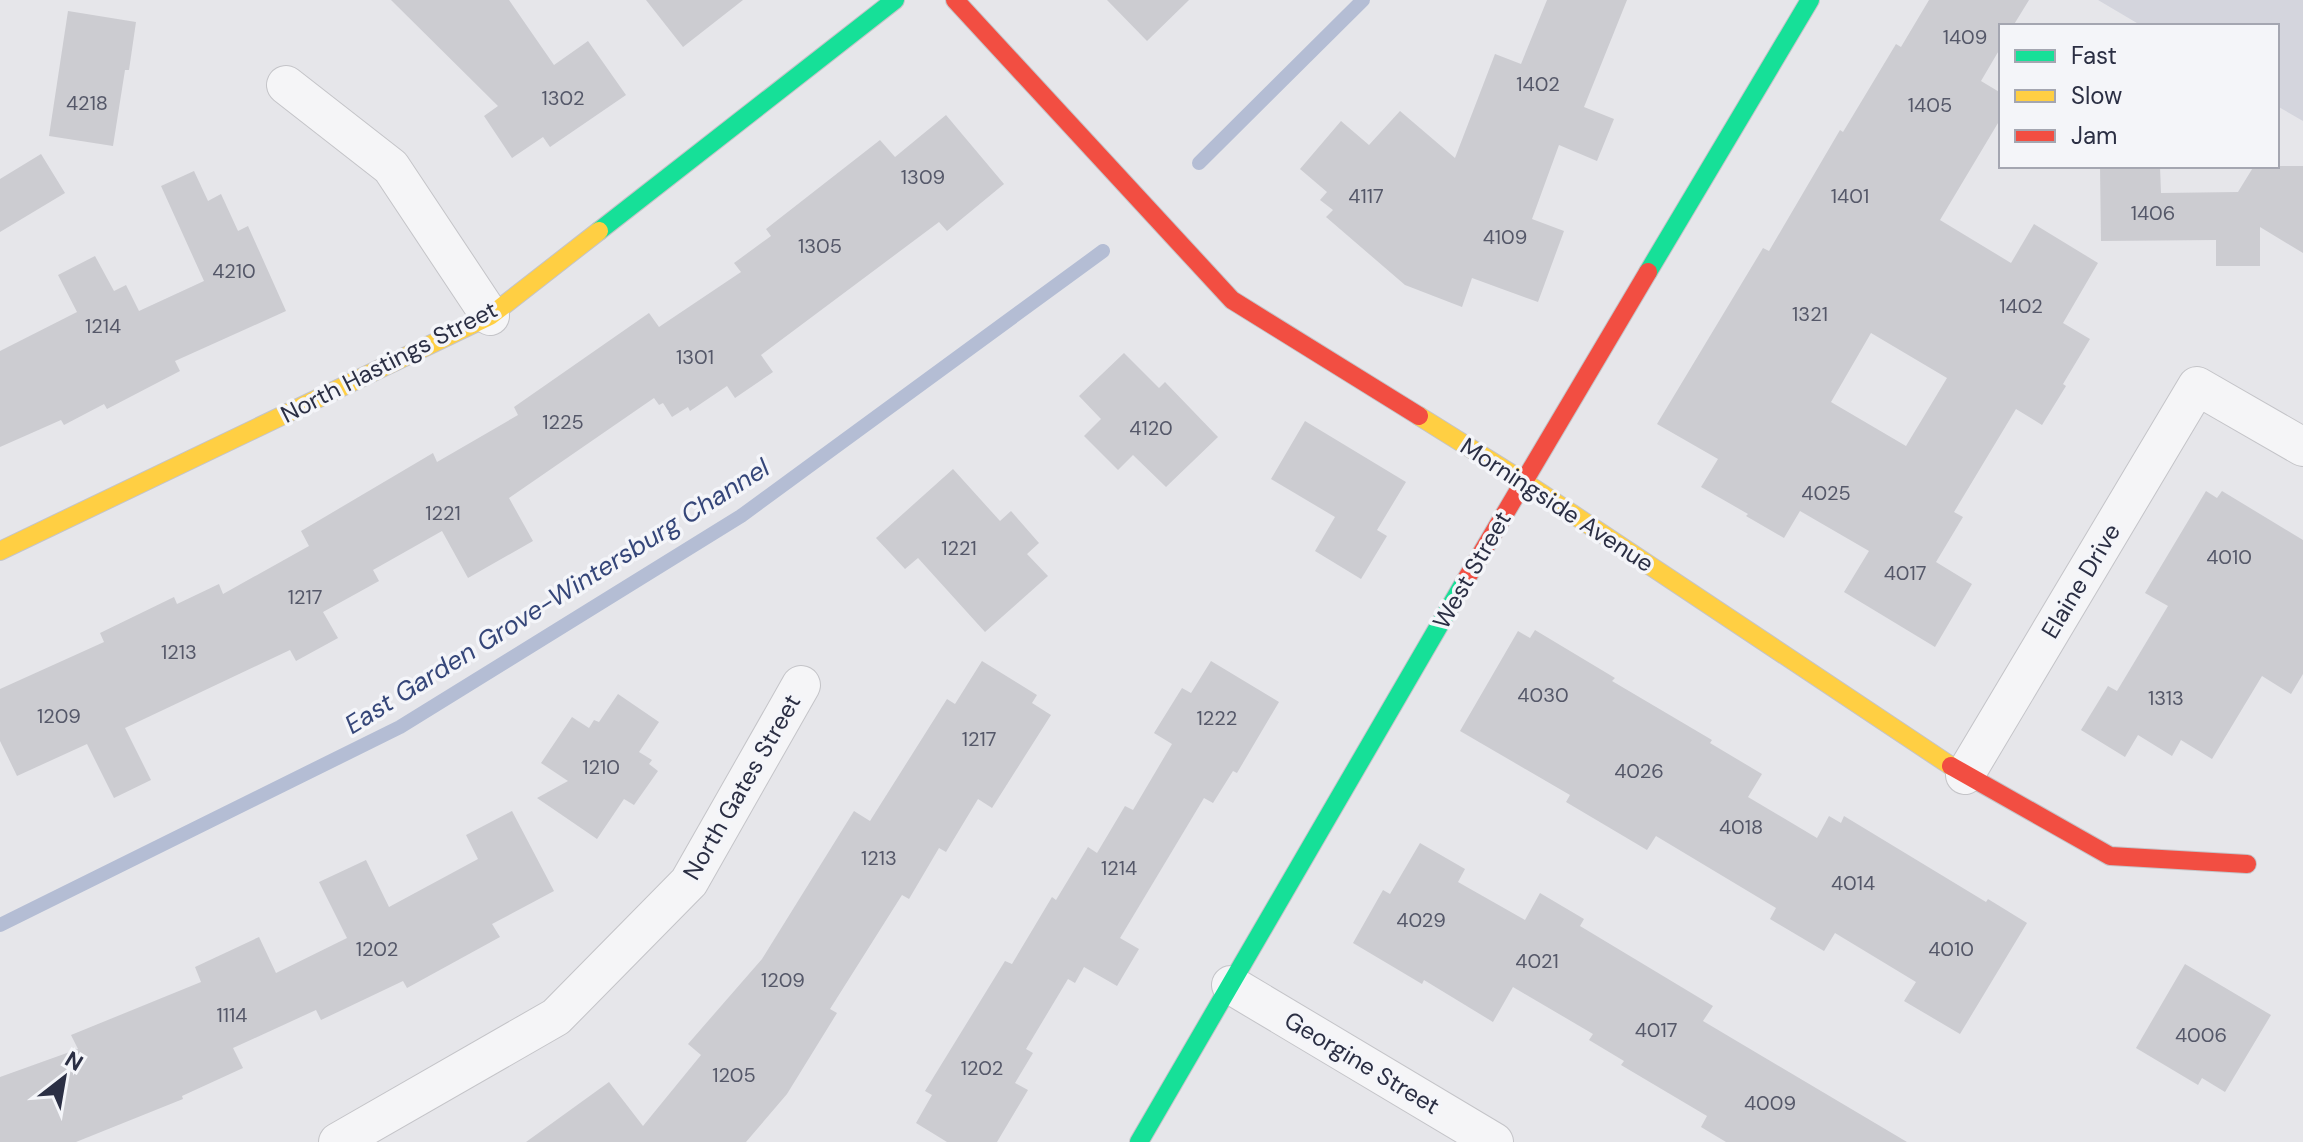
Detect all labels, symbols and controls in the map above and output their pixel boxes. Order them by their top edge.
house number: 1409 [1943,24,1987,50]
legend [1999,24,2279,168]
text: Fast [2071,40,2117,71]
house number: 1402 [1516,71,1560,97]
text: Slow [2071,80,2122,111]
house number: 1302 [541,85,585,111]
house number: 4218 [66,90,108,116]
house number: 1405 [1908,92,1952,118]
text: Jam [2071,120,2117,151]
house number: 1309 [901,164,945,190]
house number: 4117 [1348,183,1384,209]
house number: 1401 [1831,183,1869,209]
house number: 1406 [2131,200,2175,226]
house number: 4109 [1483,224,1527,250]
house number: 1305 [798,233,842,259]
house number: 4210 [212,258,256,284]
street label: North Hastings Street [275,293,502,430]
house number: 1402 [1999,293,2043,319]
house number: 1321 [1792,301,1828,327]
house number: 1214 [85,313,121,339]
house number: 1301 [676,344,714,370]
house number: 1225 [542,409,584,435]
house number: 4120 [1129,415,1173,441]
street label: Morningside Avenue [1455,430,1660,579]
water label: East Garden Grove-Wintersburg Channel [338,450,777,741]
house number: 4025 [1801,480,1851,506]
house number: 1221 [425,500,461,526]
street label: West Street [1425,505,1518,634]
street label: Elaine Drive [2034,518,2127,644]
house number: 1221 [941,535,977,561]
house number: 4010 [2206,544,2252,570]
house number: 4017 [1884,560,1926,586]
house number: 1217 [288,584,322,610]
house number: 1213 [161,639,197,665]
house number: 4030 [1517,682,1569,708]
house number: 1313 [2148,685,2184,711]
street label: North Gates Street [676,688,807,885]
house number: 1209 [37,703,81,729]
house number: 1222 [1197,705,1237,731]
house number: 1217 [962,726,996,752]
house number: 1210 [582,754,620,780]
house number: 4026 [1614,758,1664,784]
house number: 4018 [1719,814,1763,840]
house number: 1213 [861,845,897,871]
house number: 1214 [1101,855,1137,881]
house number: 4014 [1831,870,1875,896]
house number: 4029 [1396,907,1446,933]
house number: 1202 [356,936,398,962]
house number: 4010 [1928,936,1974,962]
house number: 4021 [1515,948,1559,974]
house number: 1209 [761,967,805,993]
house number: 1114 [217,1002,247,1028]
street label: Georgine Street [1279,1004,1446,1121]
house number: 4017 [1635,1017,1677,1043]
house number: 4006 [2175,1022,2227,1048]
north arrow [24,1038,104,1118]
text: N [60,1045,88,1078]
house number: 1202 [961,1055,1003,1081]
house number: 1205 [712,1062,756,1088]
house number: 4009 [1744,1090,1796,1116]

